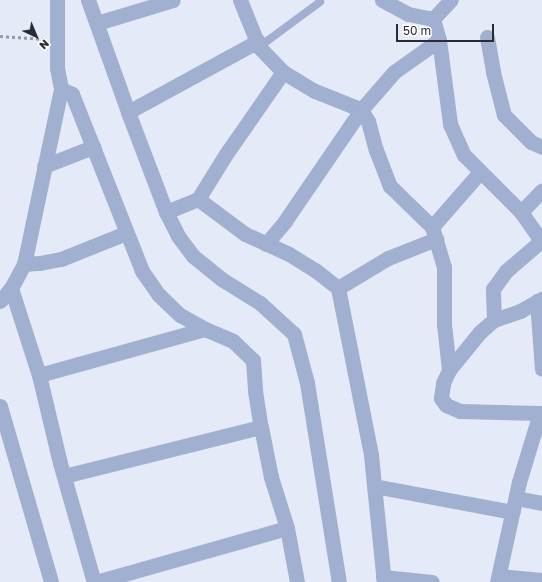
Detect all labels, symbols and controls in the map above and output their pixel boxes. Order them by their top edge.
north arrow [16,16,56,56]
scale bar [398,16,496,42]
text: 50 m [403,23,431,38]
text: N [37,37,52,53]

